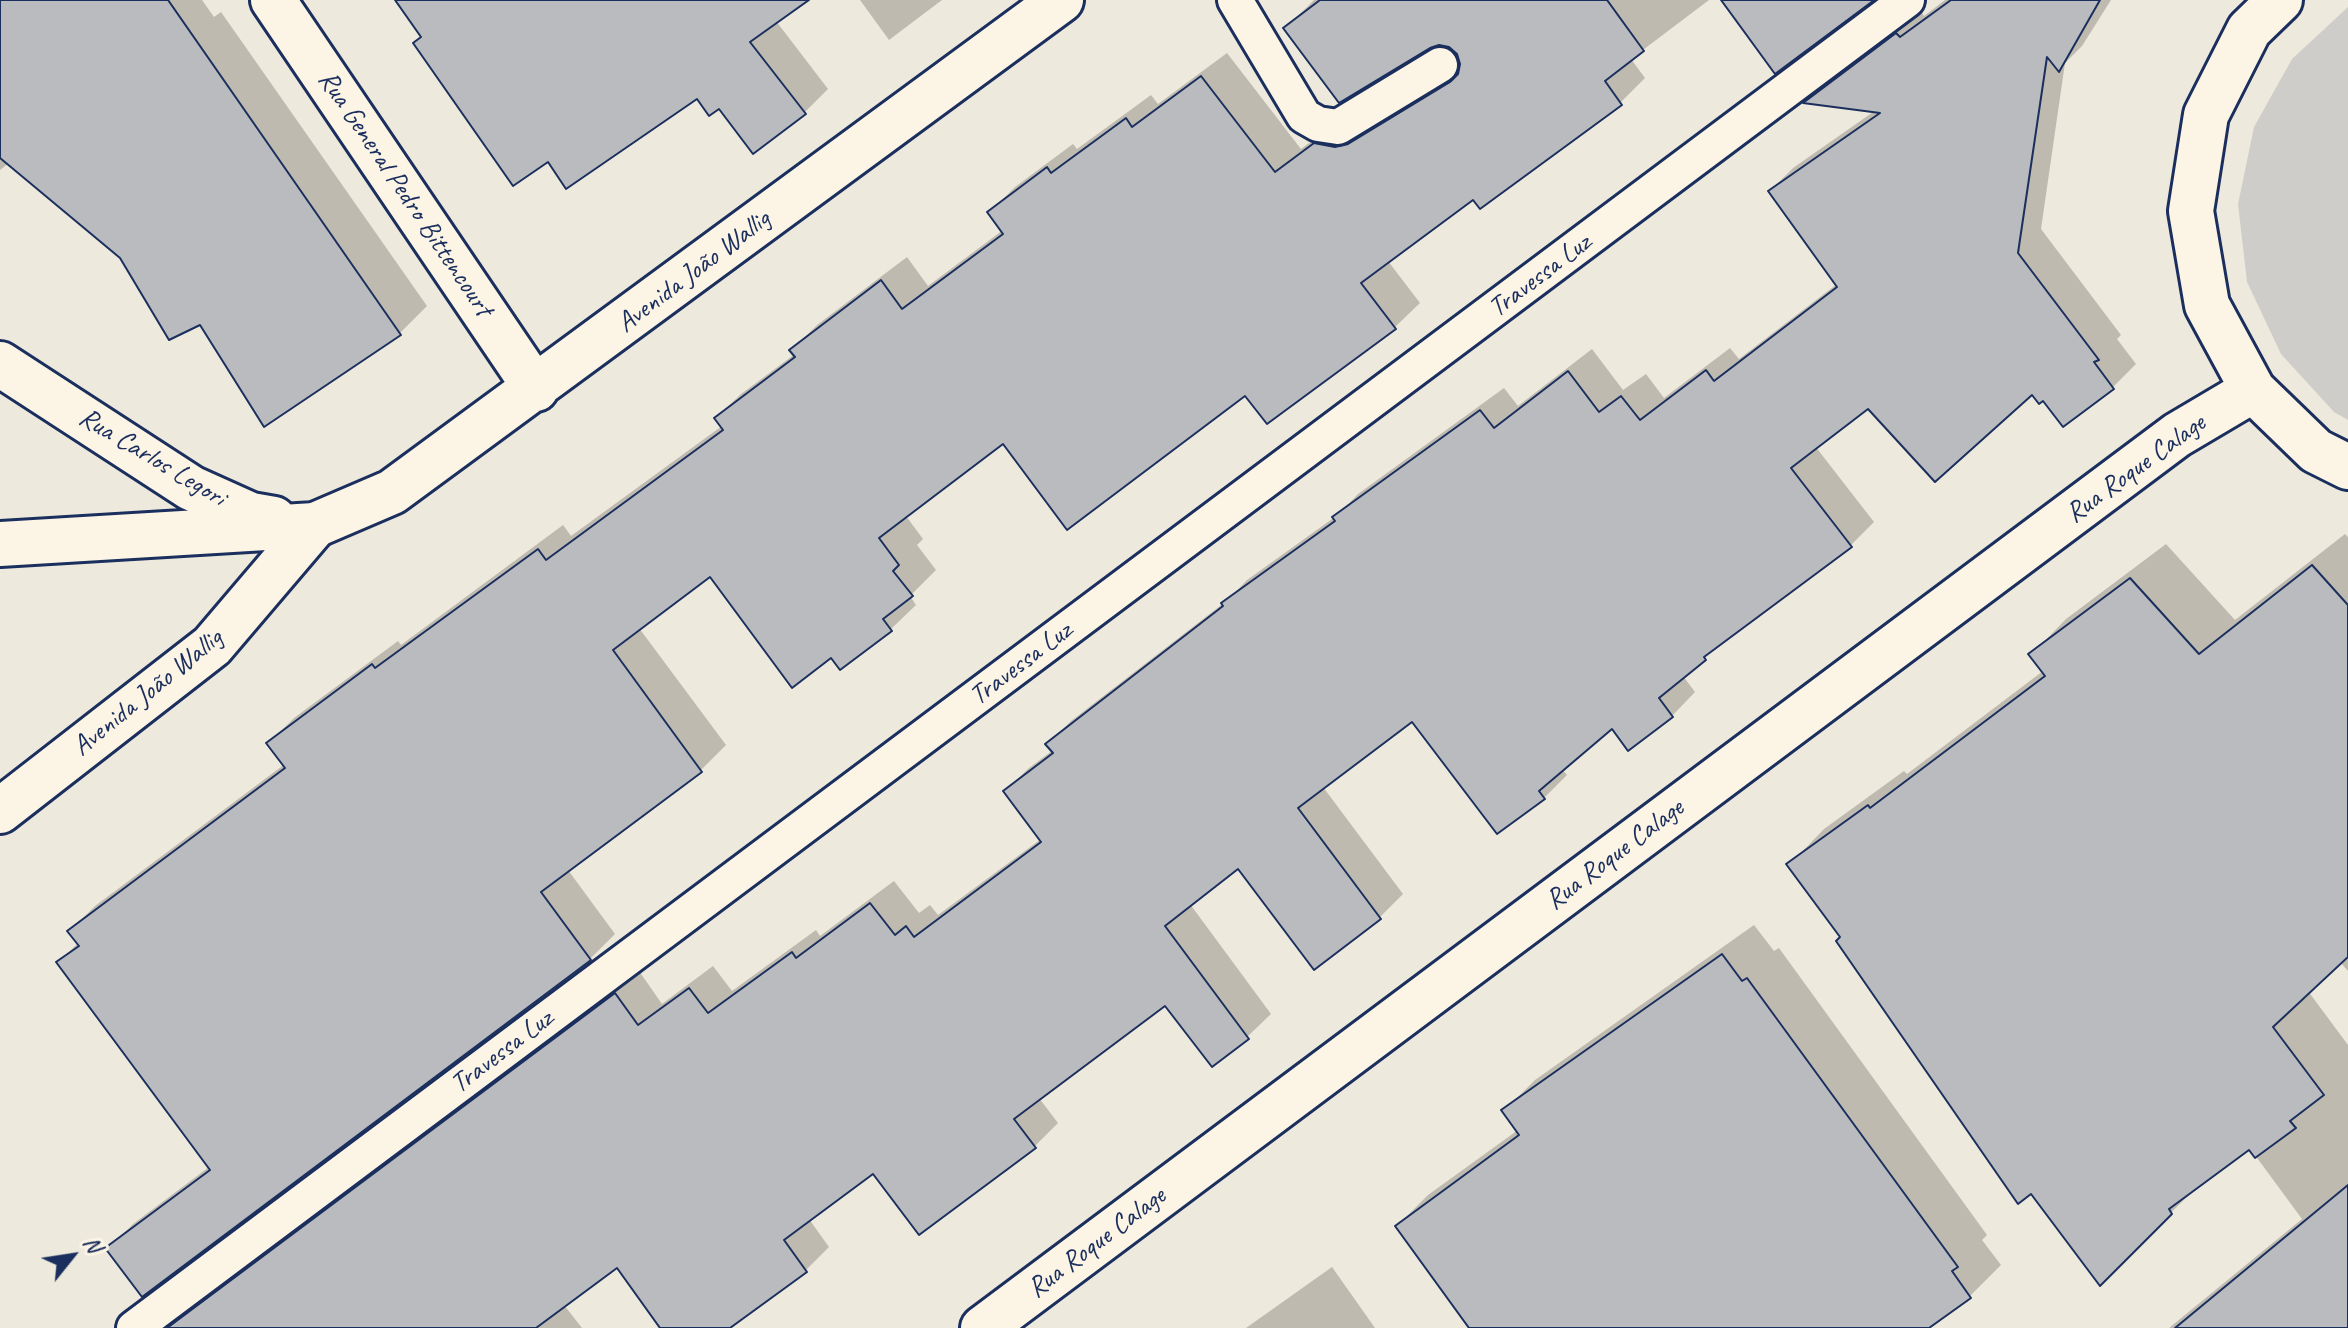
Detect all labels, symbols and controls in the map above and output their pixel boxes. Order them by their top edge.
street label: Rua General Pedro Bittencourt [310,65,500,323]
street label: Avenida João Wallig [611,203,777,341]
street label: Travessa Luz [1482,227,1598,325]
street label: Rua Carlos Legori [73,401,231,515]
street label: Rua Roque Calage [2060,407,2212,531]
street label: Travessa Luz [963,615,1079,713]
street label: Avenida João Wallig [66,622,230,764]
street label: Rua Roque Calage [1539,792,1691,918]
street label: Travessa Luz [444,1003,560,1101]
street label: Rua Roque Calage [1021,1180,1173,1306]
north arrow [32,1216,112,1296]
text: N [77,1231,108,1257]

